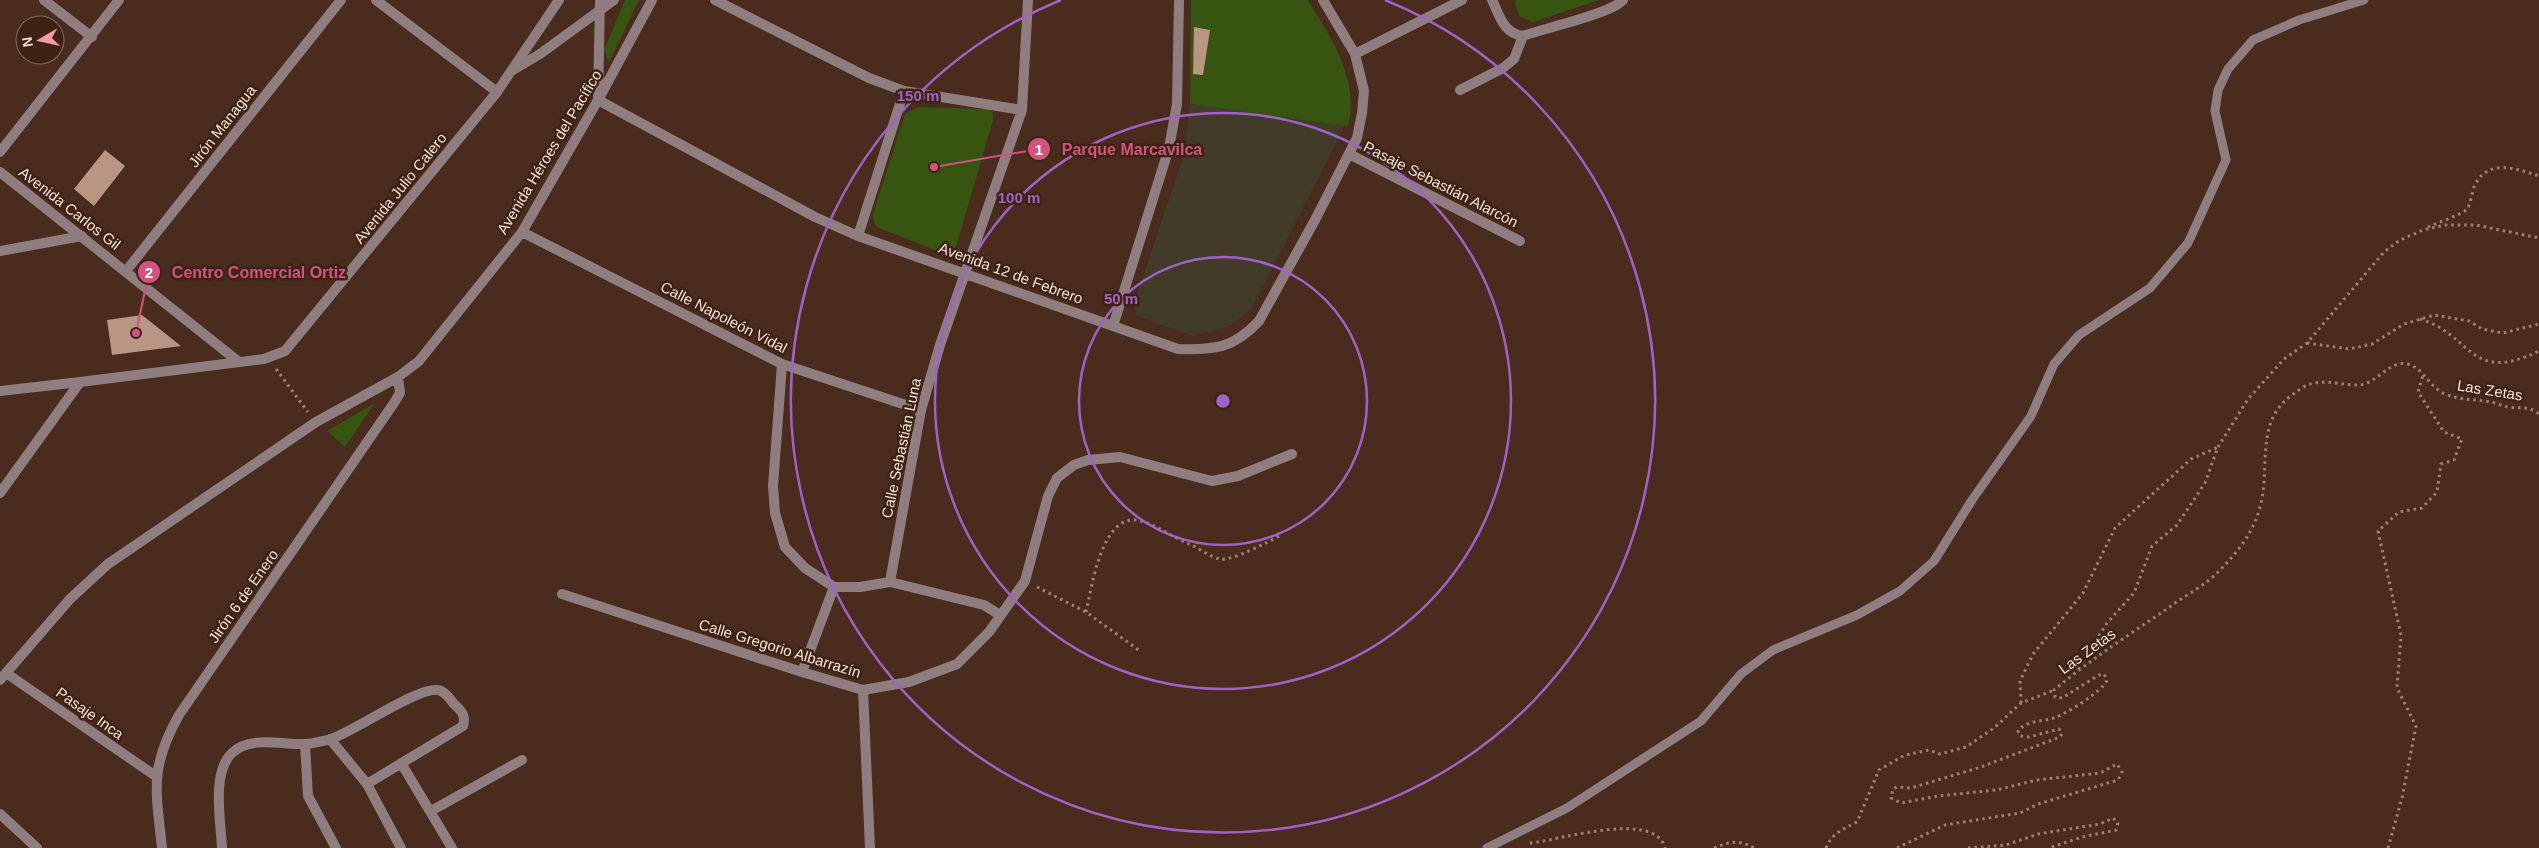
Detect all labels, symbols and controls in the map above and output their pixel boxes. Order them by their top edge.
north arrow [15,15,65,65]
text: N [18,36,36,48]
street label: Avenida Héroes del Pacífico [493,67,605,237]
street label: Jirón Managua [185,81,260,170]
text: 150 m [897,87,939,104]
street label: Avenida Julio Calero [350,129,450,247]
callout: Parque Marcavilca [1027,134,1212,165]
street label: Pasaje Sebastián Alarcón [1361,138,1521,230]
text: 1 [1035,141,1043,158]
text: Parque Marcavilca [1062,141,1202,158]
street label: Avenida Carlos Gil [16,163,124,253]
text: 100 m [998,189,1040,206]
street label: Avenida 12 de Febrero [937,239,1085,307]
callout: Centro Comercial Ortiz [137,257,356,288]
text: 2 [145,264,153,281]
text: Centro Comercial Ortiz [172,264,346,281]
street label: Calle Napoleón Vidal [658,278,790,356]
text: 50 m [1104,290,1138,307]
street label: Calle Sebastián Luna [878,376,924,520]
street label: Las Zetas [2456,376,2524,404]
centre of rings [1214,392,1232,410]
street label: Jirón 6 de Enero [204,546,282,646]
street label: Calle Gregorio Albarrazín [697,615,863,681]
street label: Las Zetas [2055,625,2119,677]
street label: Pasaje Inca [53,684,128,743]

